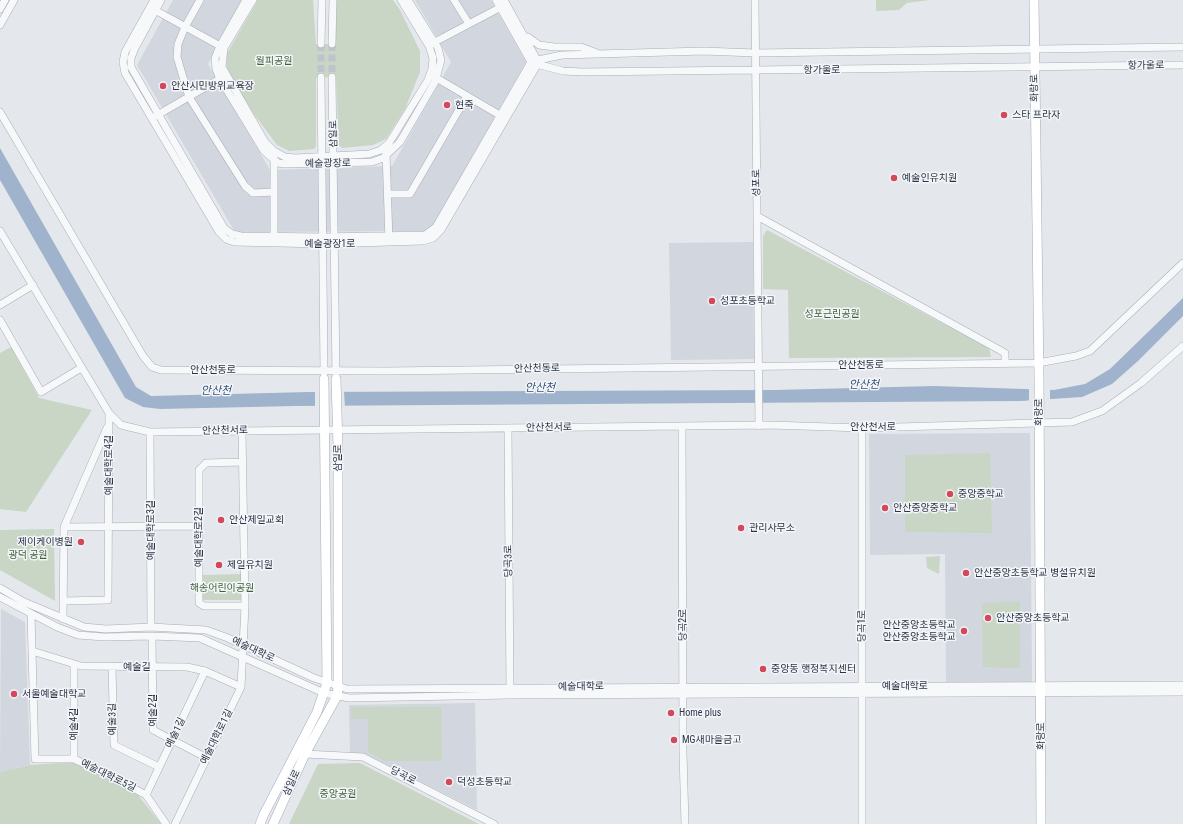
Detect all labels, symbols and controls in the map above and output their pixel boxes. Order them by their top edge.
park label: 월피공원 [256,55,292,67]
street label: 항가울로 [1127,60,1165,72]
street label: 항가울로 [804,64,840,76]
street label: 화랑로 [1029,74,1041,102]
place label: 안산시민방위교육장 [171,80,254,92]
marker: 안산시민방위교육장 [158,81,168,91]
place label: 현죽 [455,99,473,111]
marker: 현죽 [442,100,452,110]
place label: 스타 프라자 [1012,109,1060,121]
marker: 스타 프라자 [999,110,1009,120]
street label: 삼일로 [328,120,340,148]
street label: 예술광장로 [305,158,351,170]
street label: 성포로 [751,169,763,197]
place label: 예술인유치원 [902,172,957,184]
marker: 예술인유치원 [889,173,899,183]
street label: 예술광장1로 [305,238,355,250]
place label: 성포초등학교 [720,295,775,307]
marker: 성포초등학교 [707,296,717,306]
park label: 성포근린공원 [804,308,860,320]
street label: 안산천동로 [838,359,884,371]
street label: 안산천동로 [514,363,560,375]
street label: 안산천동로 [190,364,236,376]
water label: 안산천 [849,378,879,392]
water label: 안산천 [525,381,555,395]
water label: 안산천 [201,384,231,398]
street label: 화랑로 [1033,398,1045,426]
street label: 안산천서로 [850,421,896,433]
street label: 안산천서로 [526,422,572,434]
street label: 안산천서로 [202,425,248,437]
street label: 예술대학로4길 [103,435,115,495]
street label: 삼일로 [332,444,344,472]
place label: 중앙중학교 [958,488,1004,500]
marker: 중앙중학교 [945,489,955,499]
street label: 예술대학로3길 [145,500,157,560]
place label: 안산중앙중학교 [893,502,957,514]
marker: 안산중앙중학교 [880,503,890,513]
street label: 예술대학로2길 [193,507,205,567]
place label: 안산제일교회 [229,514,284,526]
marker: 안산제일교회 [216,515,226,525]
place label: 관리사무소 [749,522,795,534]
marker: 관리사무소 [736,523,746,533]
place label: 제이케이병원 [18,536,73,548]
marker: 제이케이병원 [76,537,86,547]
street label: 당곡3로 [503,545,515,577]
park label: 광덕 공원 [8,549,48,561]
place label: 제일유치원 [227,559,273,571]
marker: 제일유치원 [214,560,224,570]
place label: 안산중앙초등학교 병설유치원 [974,567,1096,579]
marker: 안산중앙초등학교 병설유치원 [961,568,971,578]
park label: 해송어린이공원 [190,582,254,594]
street label: 당곡2로 [677,609,689,641]
street label: 당곡1로 [856,610,868,642]
place label: 안산중앙초등학교 [996,612,1070,624]
marker: 안산중앙초등학교 [983,613,993,623]
place label: 안산중앙초등학교 안산중앙초등학교 [882,619,956,642]
marker: 안산중앙초등학교 안산중앙초등학교 [959,626,969,636]
street label: 예술대학로 [230,635,276,665]
street label: 예술길 [123,661,151,673]
place label: 중앙동 행정복지센터 [771,663,856,675]
marker: 중앙동 행정복지센터 [758,664,768,674]
street label: 예술대학로 [882,680,928,692]
street label: 예술대학로 [558,681,604,693]
place label: 서울예술대학교 [22,688,86,700]
marker: 서울예술대학교 [9,689,19,699]
street label: 예술2길 [147,694,159,726]
street label: 예술3길 [107,703,119,735]
street label: 예술대학로1길 [198,707,236,767]
place label: Home plus [679,707,721,719]
street label: 예술4길 [68,708,80,740]
marker: Home plus [666,708,676,718]
street label: 예술1길 [163,716,189,750]
street label: 화랑로 [1035,722,1047,750]
place label: MG새마을금고 [682,734,741,746]
marker: MG새마을금고 [669,735,679,745]
street label: 예술대학로5길 [78,757,138,795]
street label: 당곡로 [388,764,418,788]
street label: 삼일로 [281,768,303,798]
place label: 덕성초등학교 [457,776,512,788]
marker: 덕성초등학교 [444,777,454,787]
park label: 중앙공원 [320,788,356,800]

